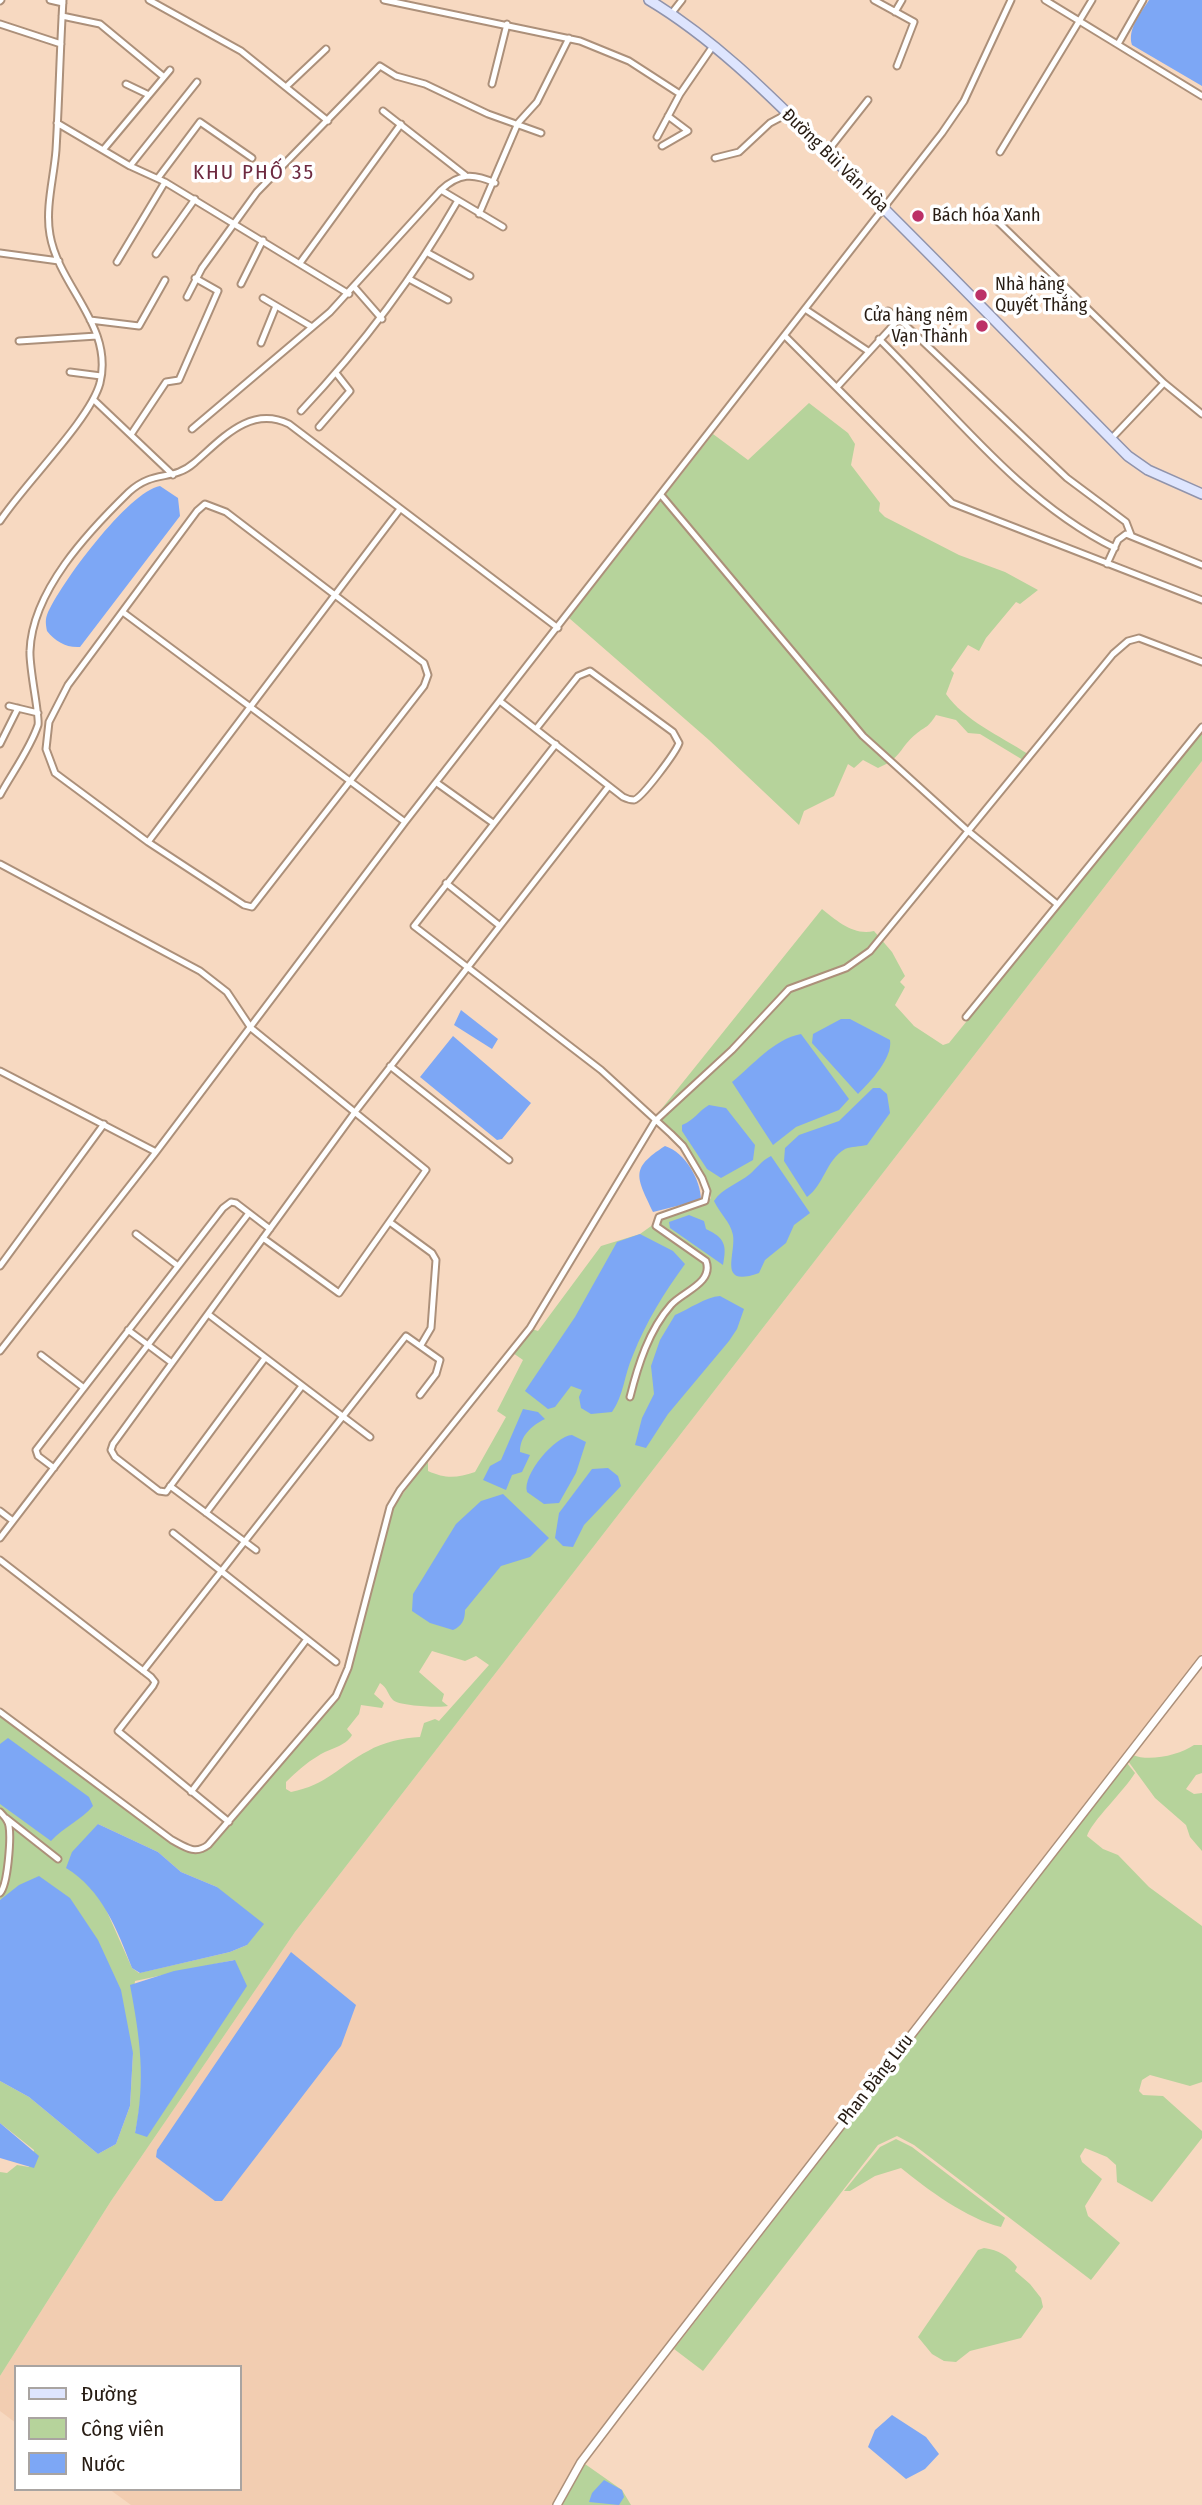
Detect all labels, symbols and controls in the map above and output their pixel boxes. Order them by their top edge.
street label: Đường Bùi Văn Hòa [777,105,893,217]
district label: KHU PHỐ 35 [194,160,314,186]
place label: Bách hóa Xanh [932,205,1040,227]
marker: Bách hóa Xanh [910,208,926,224]
place label: Nhà hàng Quyết Thắng [995,274,1087,316]
marker: Nhà hàng Quyết Thắng [973,287,989,303]
place label: Cửa hàng nệm Vạn Thành [864,305,968,348]
marker: Cửa hàng nệm Vạn Thành [974,318,990,334]
street label: Phan Đăng Lưu [834,2030,918,2130]
legend [14,2365,242,2491]
text: Đường [81,2381,137,2407]
text: Công viên [81,2416,164,2442]
text: Nước [81,2451,125,2477]

